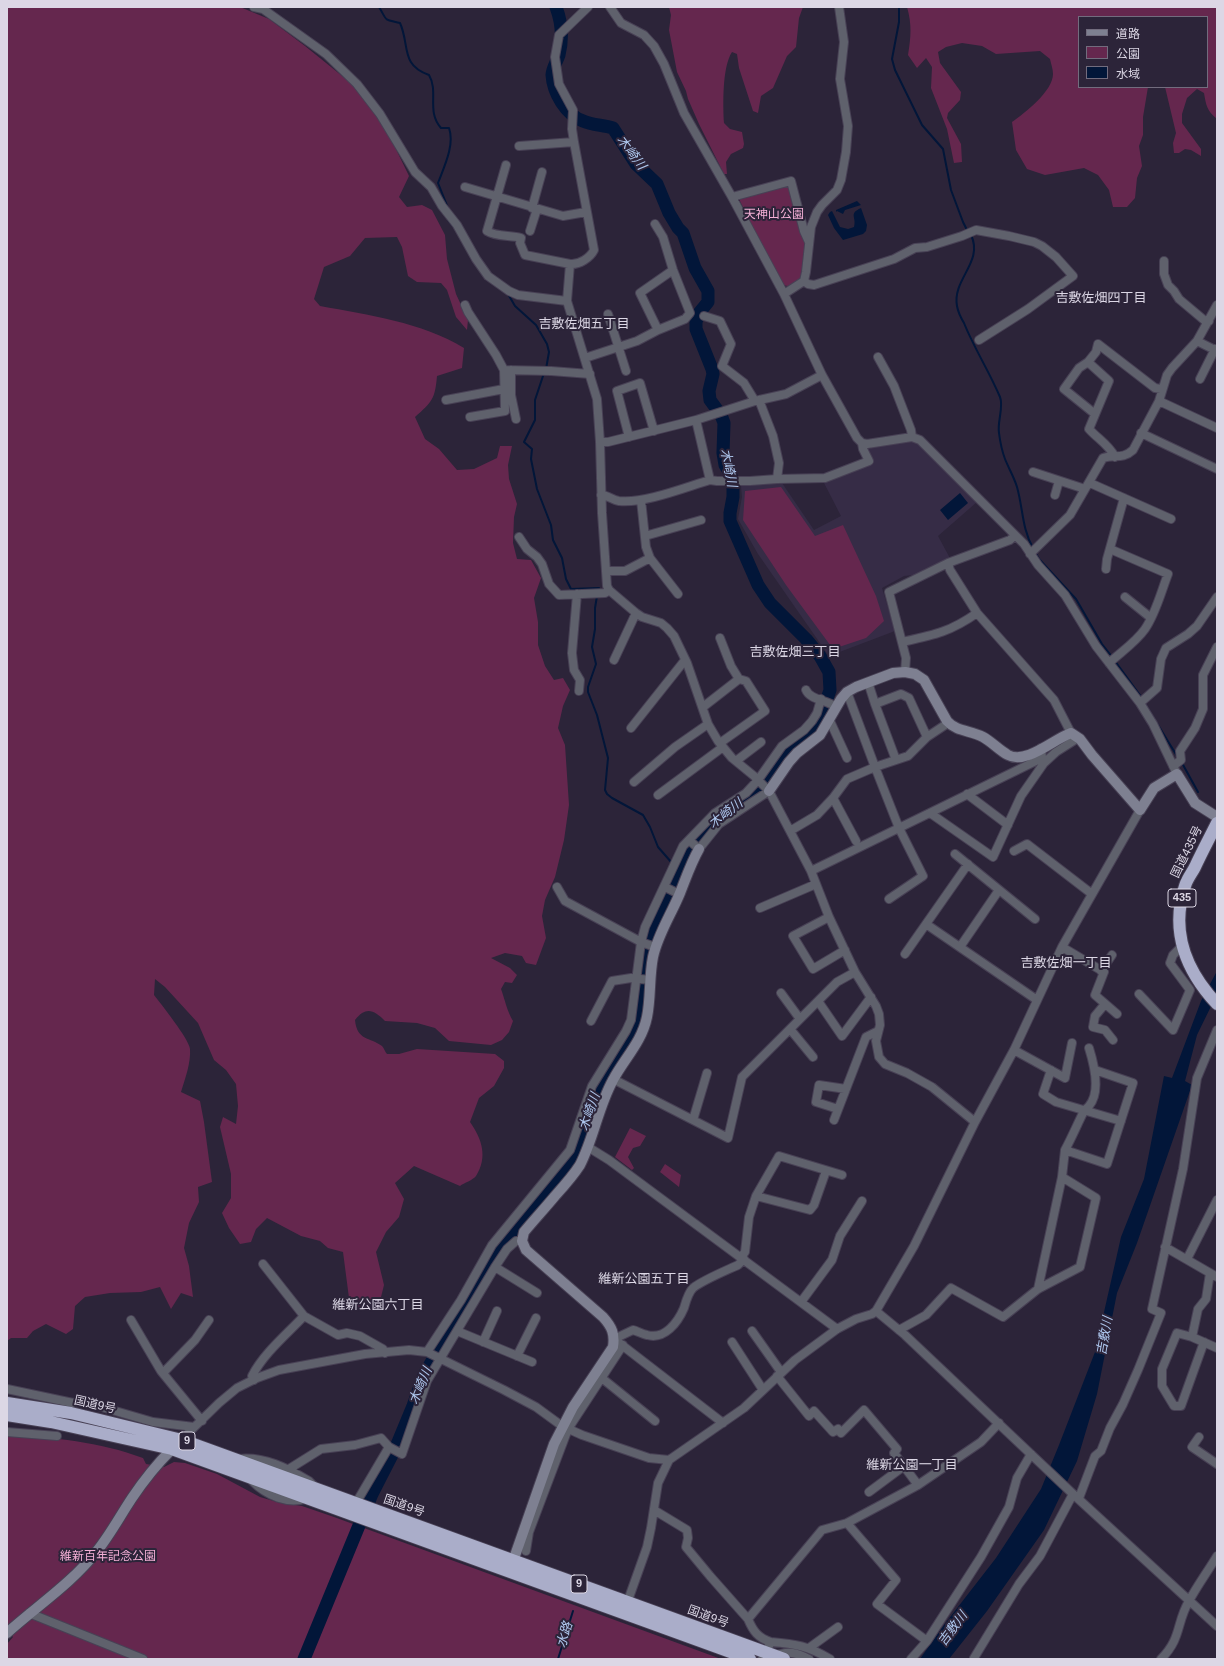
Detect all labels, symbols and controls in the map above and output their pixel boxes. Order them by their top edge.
legend [1078,16,1208,88]
text: 道路 [1116,27,1140,41]
text: 公園 [1116,47,1140,61]
text: 水域 [1116,67,1140,81]
water label: 木崎川 [613,133,649,173]
park label: 天神山公園 [744,208,804,222]
district label: 吉敷佐畑四丁目 [1056,290,1146,306]
district label: 吉敷佐畑五丁目 [539,316,629,332]
water label: 木崎川 [717,447,739,489]
district label: 吉敷佐畑三丁目 [750,644,840,660]
water label: 木崎川 [706,796,746,832]
street label: 国道435号 [1168,824,1206,880]
road number: 435 [1168,889,1196,907]
district label: 吉敷佐畑一丁目 [1021,955,1111,971]
water label: 木崎川 [576,1091,604,1133]
district label: 維新公園五丁目 [599,1271,689,1287]
district label: 維新公園六丁目 [333,1297,423,1313]
water label: 吉敷川 [1094,1315,1116,1357]
water label: 木崎川 [406,1365,436,1407]
street label: 国道9号 [73,1393,117,1417]
road number: 9 [179,1432,195,1450]
district label: 維新公園一丁目 [867,1457,957,1473]
street label: 国道9号 [381,1492,427,1520]
park label: 維新百年記念公園 [60,1550,156,1564]
road number: 9 [571,1575,587,1593]
street label: 国道9号 [685,1603,731,1631]
water label: 吉敷川 [935,1609,971,1649]
water label: 水路 [554,1620,576,1650]

